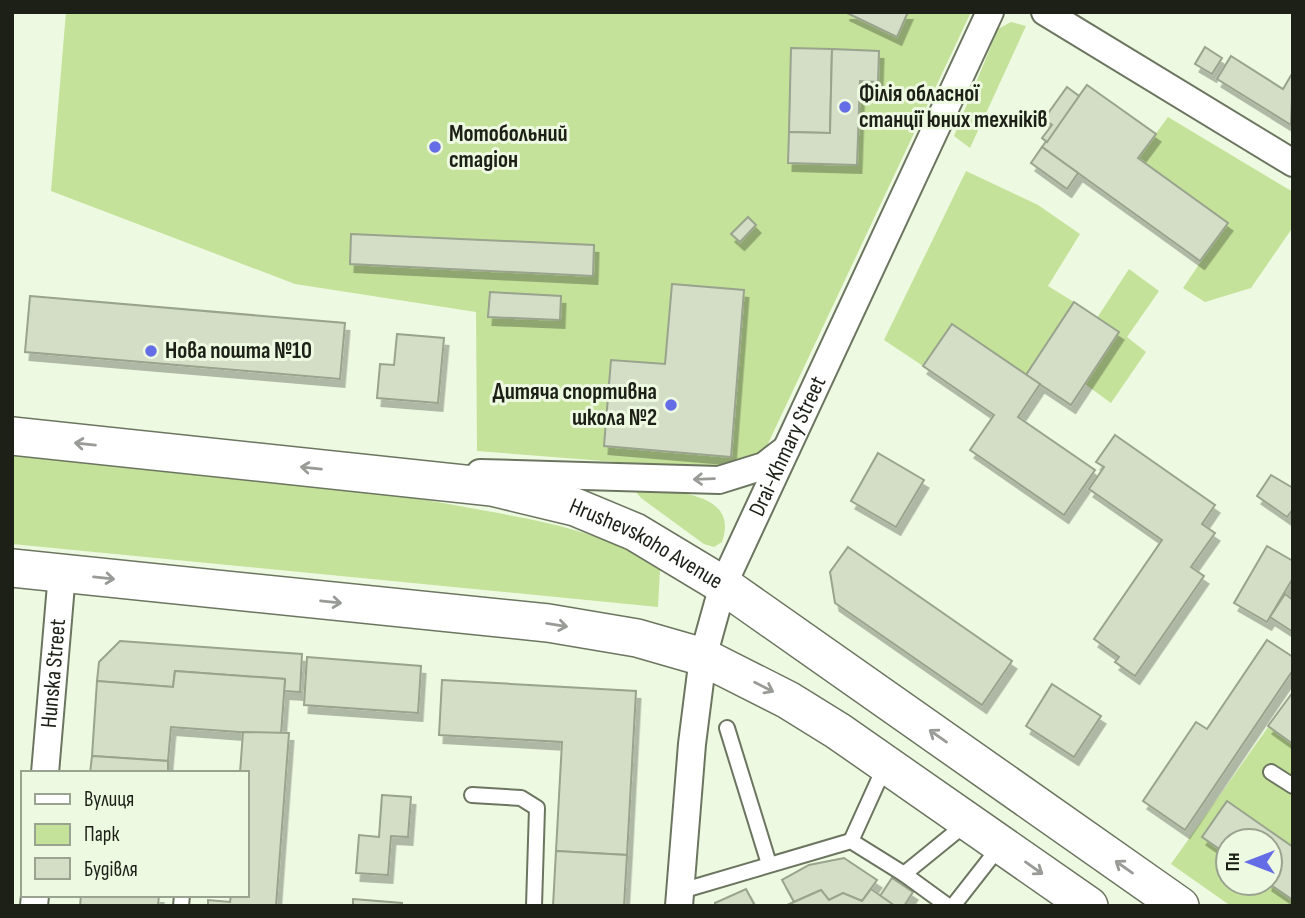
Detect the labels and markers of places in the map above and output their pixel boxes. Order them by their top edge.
place label: Філія обласної станції юних техніків [859,80,1047,134]
marker: Філія обласної станції юних техніків [837,99,853,115]
place label: Мотобольний стадіон [449,120,568,174]
marker: Мотобольний стадіон [427,139,443,155]
place label: Нова пошта №10 [165,337,312,365]
marker: Нова пошта №10 [143,343,159,359]
place label: Дитяча спортивна школа №2 [493,378,657,432]
marker: Дитяча спортивна школа №2 [663,397,679,413]

